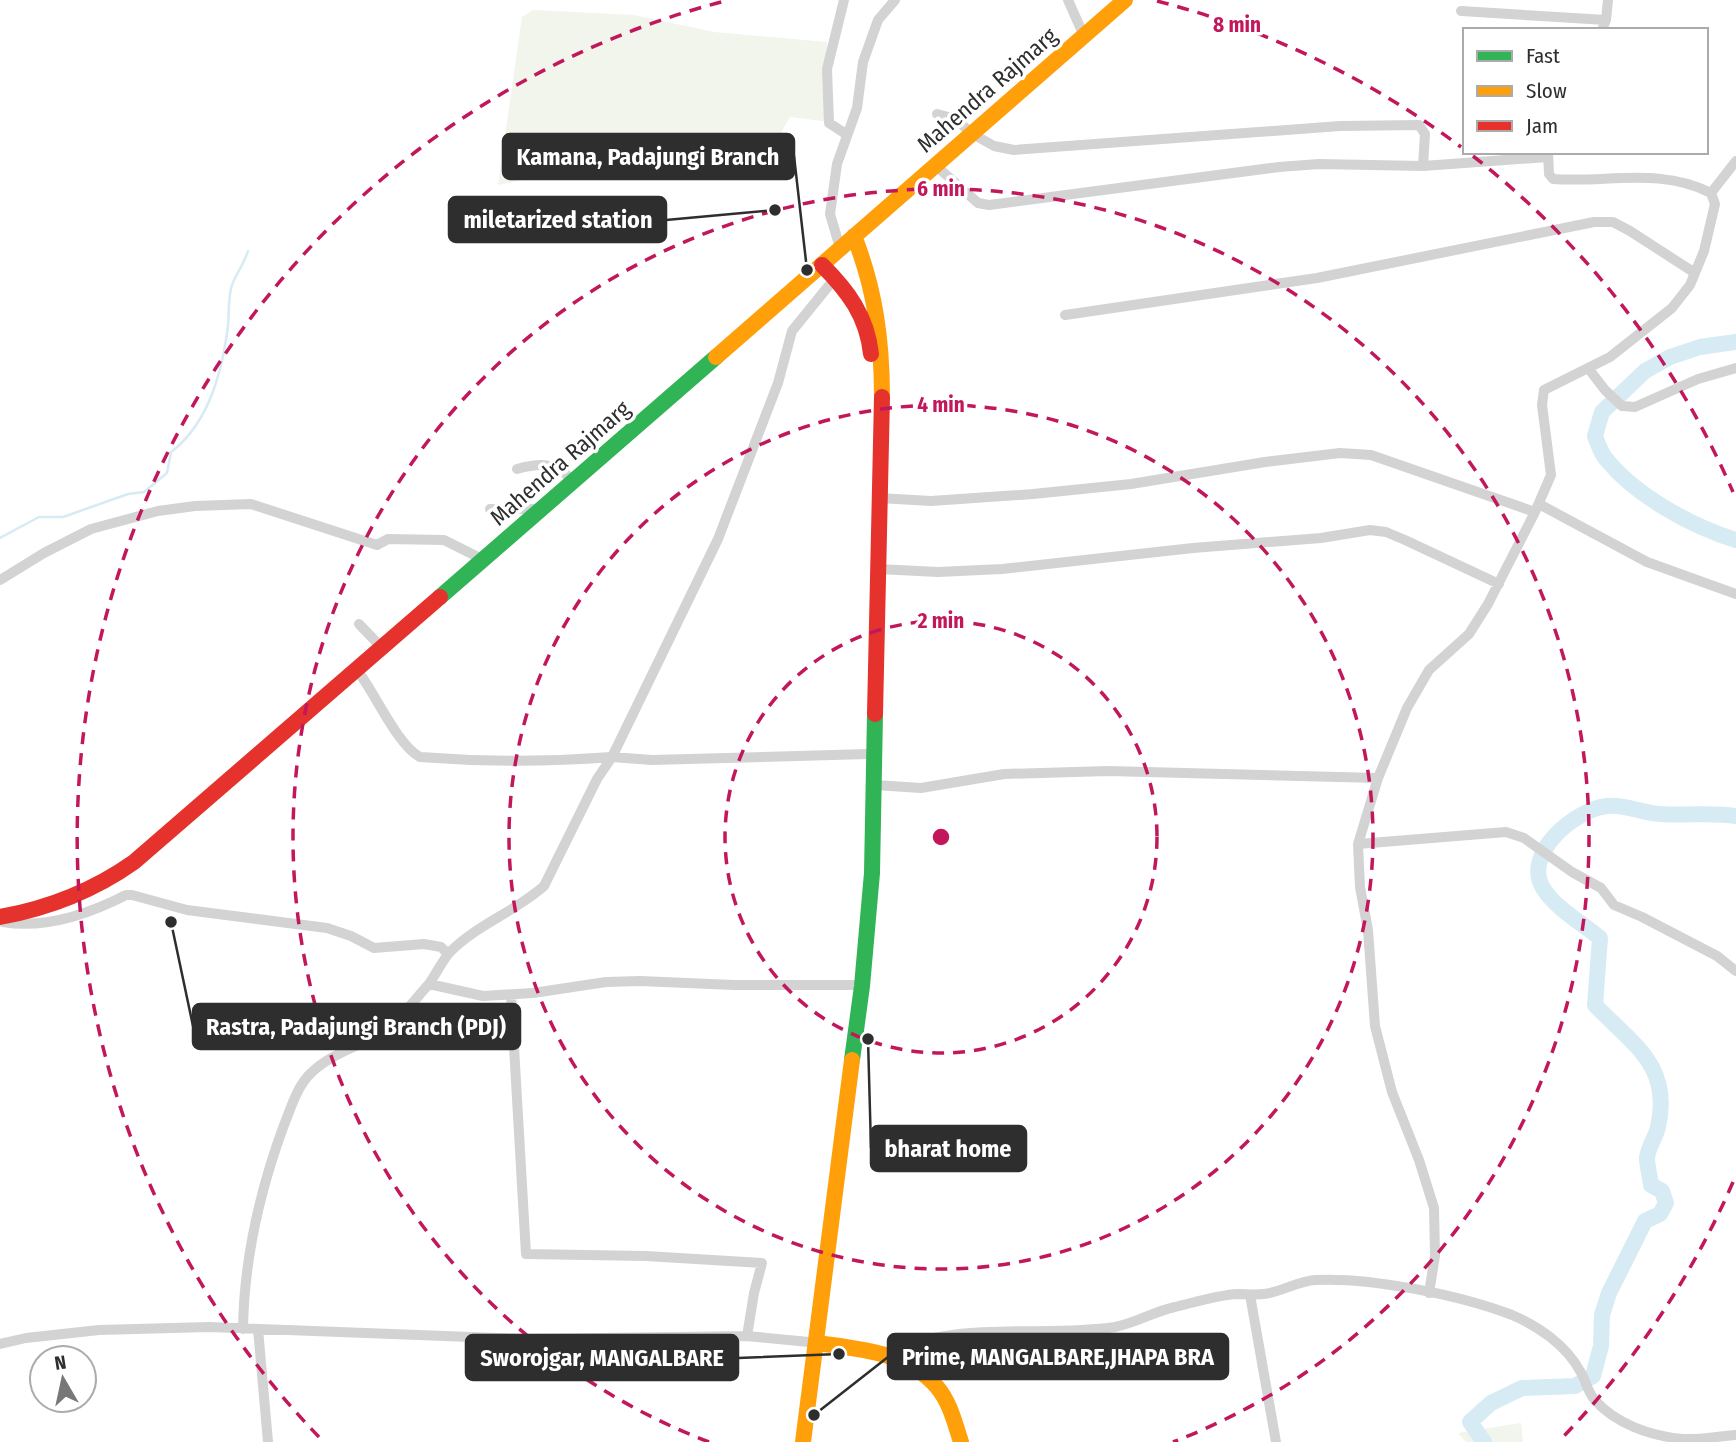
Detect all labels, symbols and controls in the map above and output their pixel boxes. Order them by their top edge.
text: 8 min [1213,12,1261,38]
street label: Mahendra Rajmarg [911,22,1063,158]
legend [1463,28,1708,154]
text: Fast [1526,43,1560,69]
text: Slow [1526,78,1567,104]
text: Jam [1526,113,1558,139]
callout: Kamana, Padajungi Branch [503,134,794,179]
text: Kamana, Padajungi Branch [517,143,779,171]
text: 6 min [917,176,965,202]
callout: miletarized station [449,197,666,242]
text: miletarized station [463,206,653,234]
text: 4 min [917,392,965,418]
street label: Mahendra Rajmarg [484,395,636,531]
text: 2 min [917,608,964,634]
centre of rings [929,825,953,849]
callout: Rastra, Padajungi Branch (PDJ) [193,1004,520,1049]
text: Rastra, Padajungi Branch (PDJ) [206,1013,506,1041]
callout: bharat home [871,1126,1026,1171]
text: bharat home [885,1135,1011,1163]
callout: Prime, MANGALBARE,JHAPA BRA [888,1334,1228,1379]
callout: Sworojgar, MANGALBARE [466,1335,738,1380]
text: Prime, MANGALBARE,JHAPA BRA [902,1343,1215,1371]
north arrow [28,1344,98,1414]
text: Sworojgar, MANGALBARE [480,1344,724,1372]
text: N [53,1350,68,1375]

